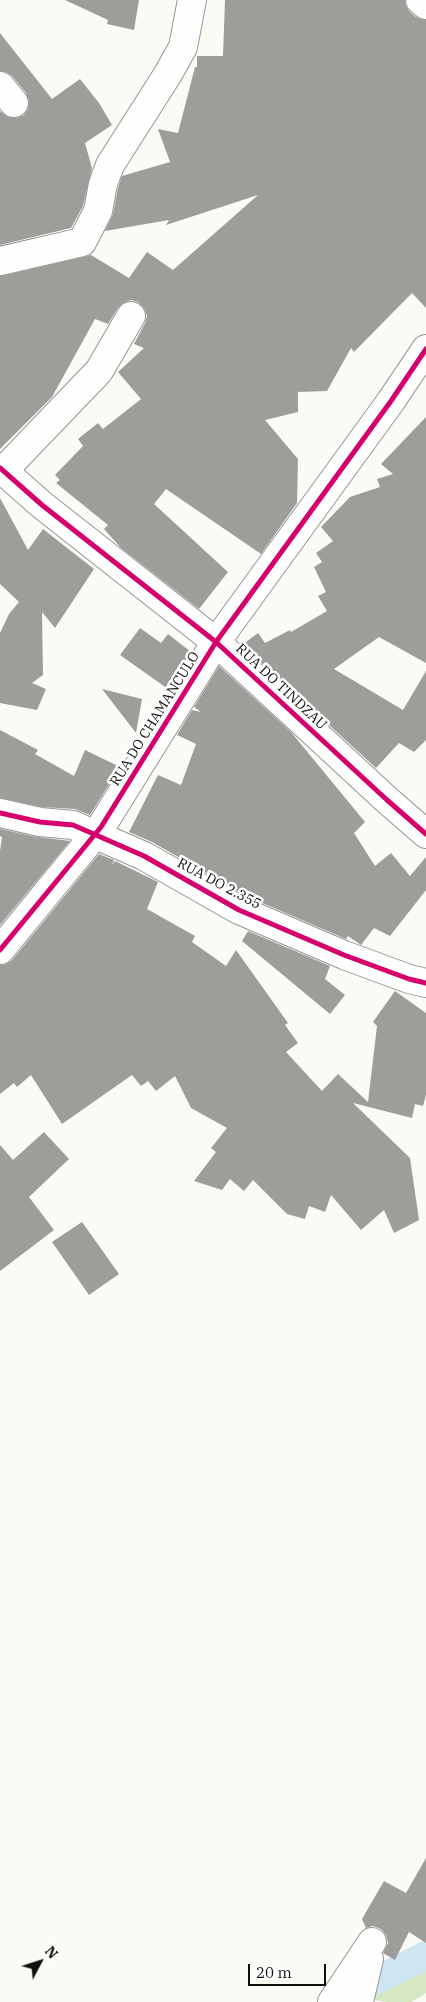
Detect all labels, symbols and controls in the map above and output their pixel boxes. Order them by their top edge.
street label: RUA DO TINDZAU [232,641,330,733]
street label: RUA DO CHAMANCULO [107,649,203,789]
street label: RUA DO 2.355 [174,855,264,913]
north arrow [15,1937,65,1987]
text: N [41,1942,62,1962]
scale bar [251,1954,328,1986]
text: 20 m [256,1963,292,1982]

